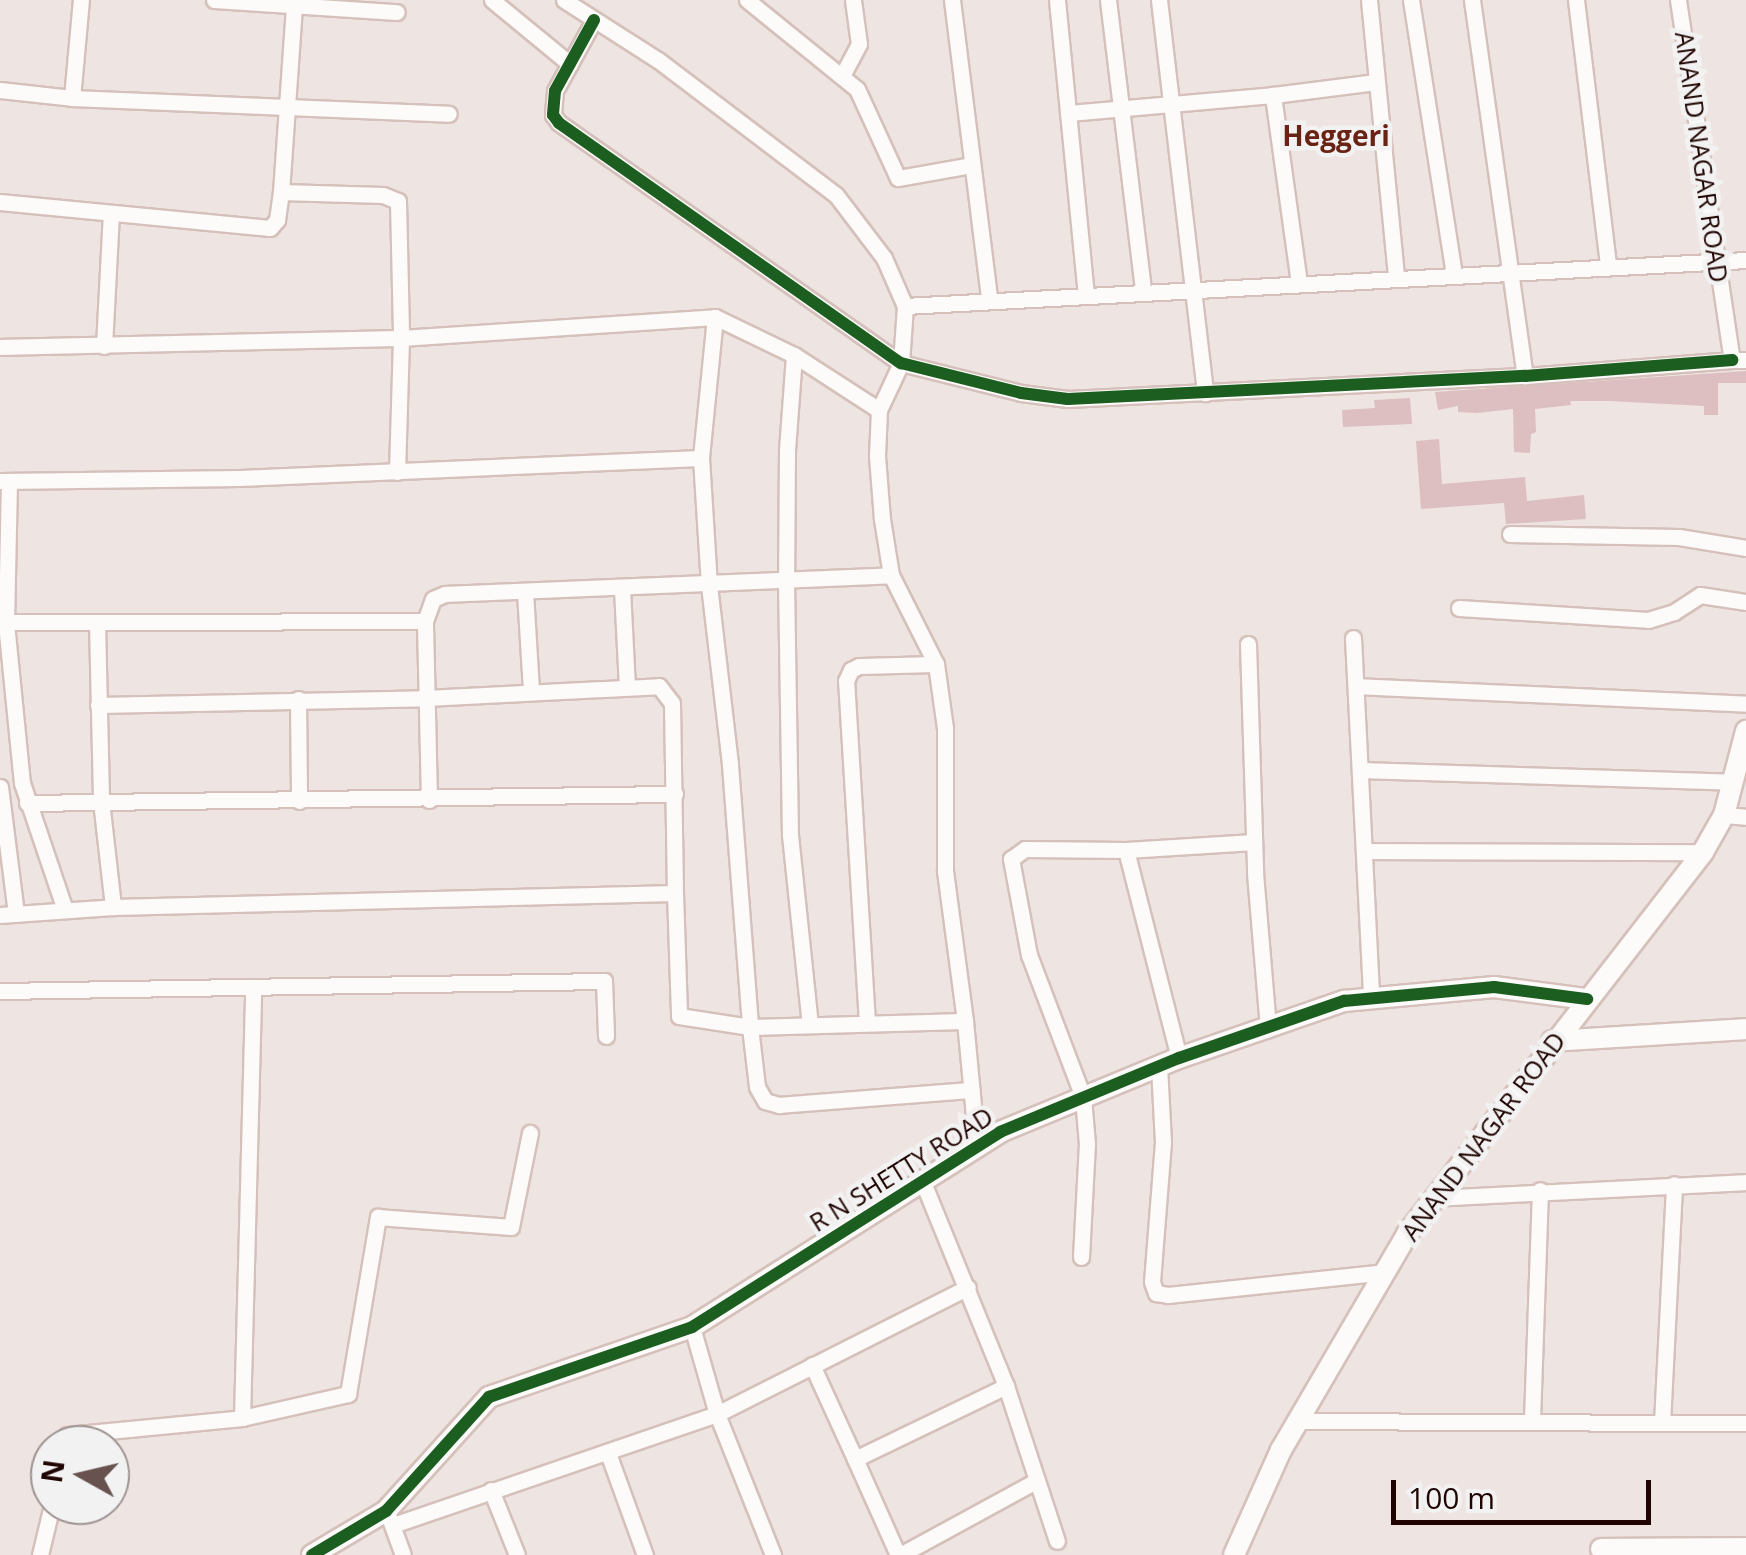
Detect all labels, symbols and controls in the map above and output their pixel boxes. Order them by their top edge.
street label: ANAND NAGAR ROAD [1670,30,1734,284]
district label: Heggeri [1282,118,1390,152]
street label: ANAND NAGAR ROAD [1395,1026,1571,1246]
street label: R N SHETTY ROAD [804,1101,998,1237]
north arrow [30,1425,130,1525]
text: N [32,1457,73,1485]
scale bar [1396,1460,1656,1522]
text: 100 m [1408,1477,1495,1518]

